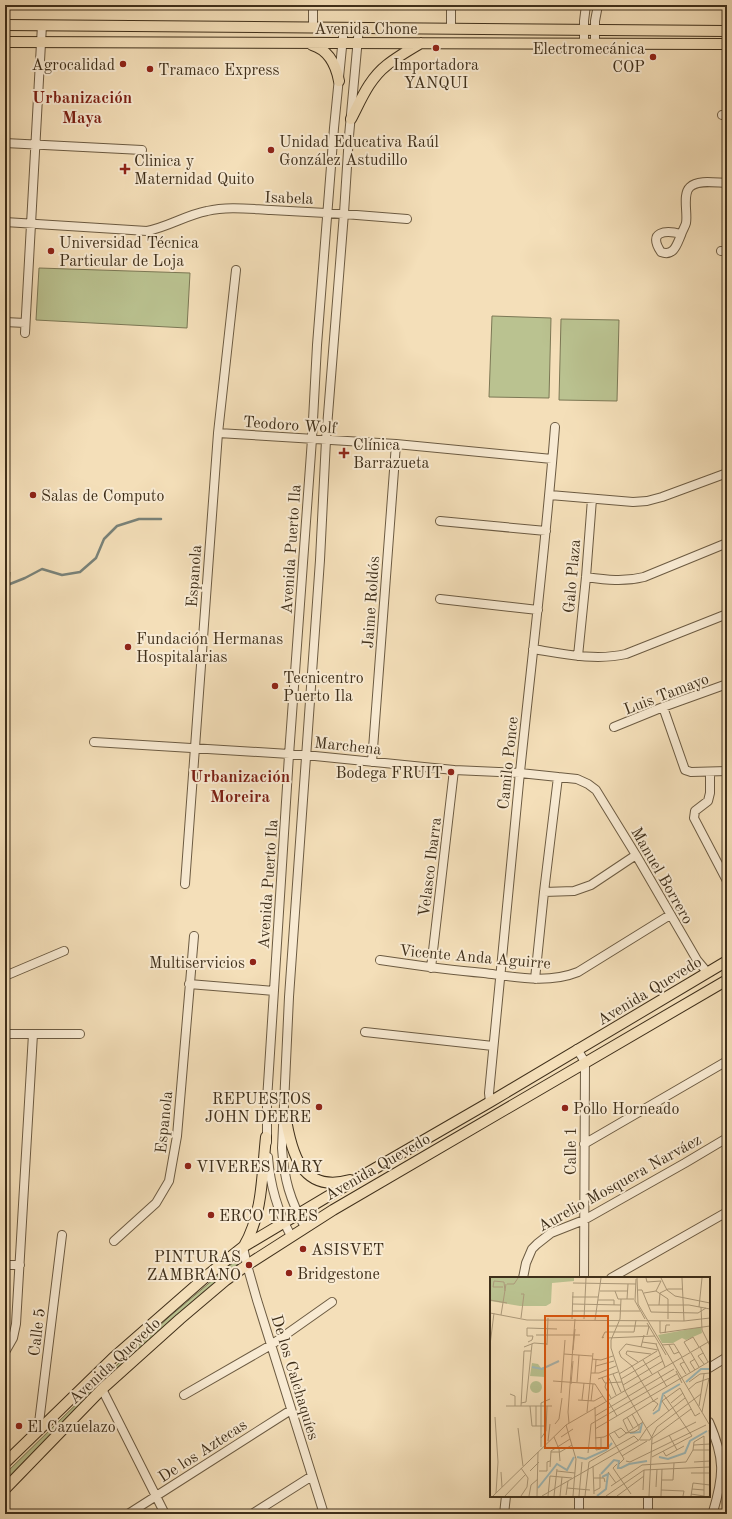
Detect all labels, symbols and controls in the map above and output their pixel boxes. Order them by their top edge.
street label: Avenida Chone [314,22,418,38]
place label: Electromecánica COP [532,42,645,76]
marker: Importadora YANQUI [431,43,441,53]
marker: Electromecánica COP [648,52,658,62]
place label: Agrocalidad [32,58,115,74]
place label: Importadora YANQUI [393,58,479,92]
marker: Agrocalidad [118,59,128,69]
place label: Tramaco Express [158,63,279,79]
marker: Tramaco Express [145,64,155,74]
district label: Urbanización Maya [32,90,132,127]
place label: Unidad Educativa Raúl González Astudillo [279,135,439,169]
marker: Unidad Educativa Raúl González Astudillo [266,145,276,155]
place label: Clinica y Maternidad Quito [134,154,255,188]
marker: Clinica y Maternidad Quito [119,163,131,175]
street label: Isabela [264,190,314,208]
place label: Universidad Técnica Particular de Loja [59,236,199,270]
marker: Universidad Técnica Particular de Loja [46,246,56,256]
street label: Teodoro Wolf [242,415,338,437]
place label: Clínica Barrazueta [353,438,430,472]
marker: Clínica Barrazueta [338,447,350,459]
street label: Avenida Puerto Ila [279,484,305,614]
place label: Salas de Computo [41,489,164,505]
marker: Salas de Computo [28,490,38,500]
street label: Galo Plaza [562,538,584,614]
street label: Espanola [185,544,205,608]
street label: Jaime Roldós [361,555,383,649]
place label: Fundación Hermanas Hospitalarias [136,632,283,666]
marker: Fundación Hermanas Hospitalarias [123,642,133,652]
place label: Tecnicentro Puerto Ila [283,671,364,705]
street label: Luis Tamayo [622,671,711,718]
marker: Tecnicentro Puerto Ila [270,681,280,691]
street label: Camilo Ponce [496,716,522,810]
street label: Marchena [313,736,382,758]
place label: Bodega FRUIT [335,766,443,782]
marker: Bodega FRUIT [446,767,456,777]
district label: Urbanización Moreira [190,769,290,806]
street label: Velasco Ibarra [417,816,445,918]
street label: Avenida Puerto Ila [256,819,282,949]
street label: Manuel Borrero [627,825,695,927]
street label: Vicente Anda Aguirre [398,943,551,973]
street label: Avenida Quevedo [595,954,705,1029]
place label: Multiservicios [149,956,245,972]
marker: Multiservicios [248,957,258,967]
street label: Espanola [154,1090,176,1154]
place label: REPUESTOS JOHN DEERE [205,1092,311,1126]
marker: REPUESTOS JOHN DEERE [314,1102,324,1112]
place label: Pollo Horneado [573,1102,679,1118]
marker: Pollo Horneado [560,1103,570,1113]
street label: Calle 1 [564,1127,580,1175]
street label: Avenida Quevedo [323,1131,433,1204]
street label: Aurelio Mosquera Narváez [536,1132,704,1235]
place label: VIVERES MARY [196,1160,323,1176]
marker: VIVERES MARY [183,1161,193,1171]
place label: ERCO TIRES [219,1209,318,1225]
marker: ERCO TIRES [206,1210,216,1220]
place label: ASISVET [311,1243,384,1259]
marker: ASISVET [298,1244,308,1254]
place label: PINTURAS ZAMBRANO [147,1250,241,1284]
marker: PINTURAS ZAMBRANO [244,1260,254,1270]
place label: Bridgestone [297,1267,380,1283]
marker: Bridgestone [284,1268,294,1278]
inset map [490,1277,710,1497]
street label: Calle 5 [27,1307,49,1357]
street label: De los Calchaquíes [267,1313,321,1442]
street label: Avenida Quevedo [67,1315,164,1408]
street label: De los Aztecas [156,1417,250,1486]
place label: El Cazuelazo [27,1420,116,1436]
marker: El Cazuelazo [14,1421,24,1431]

